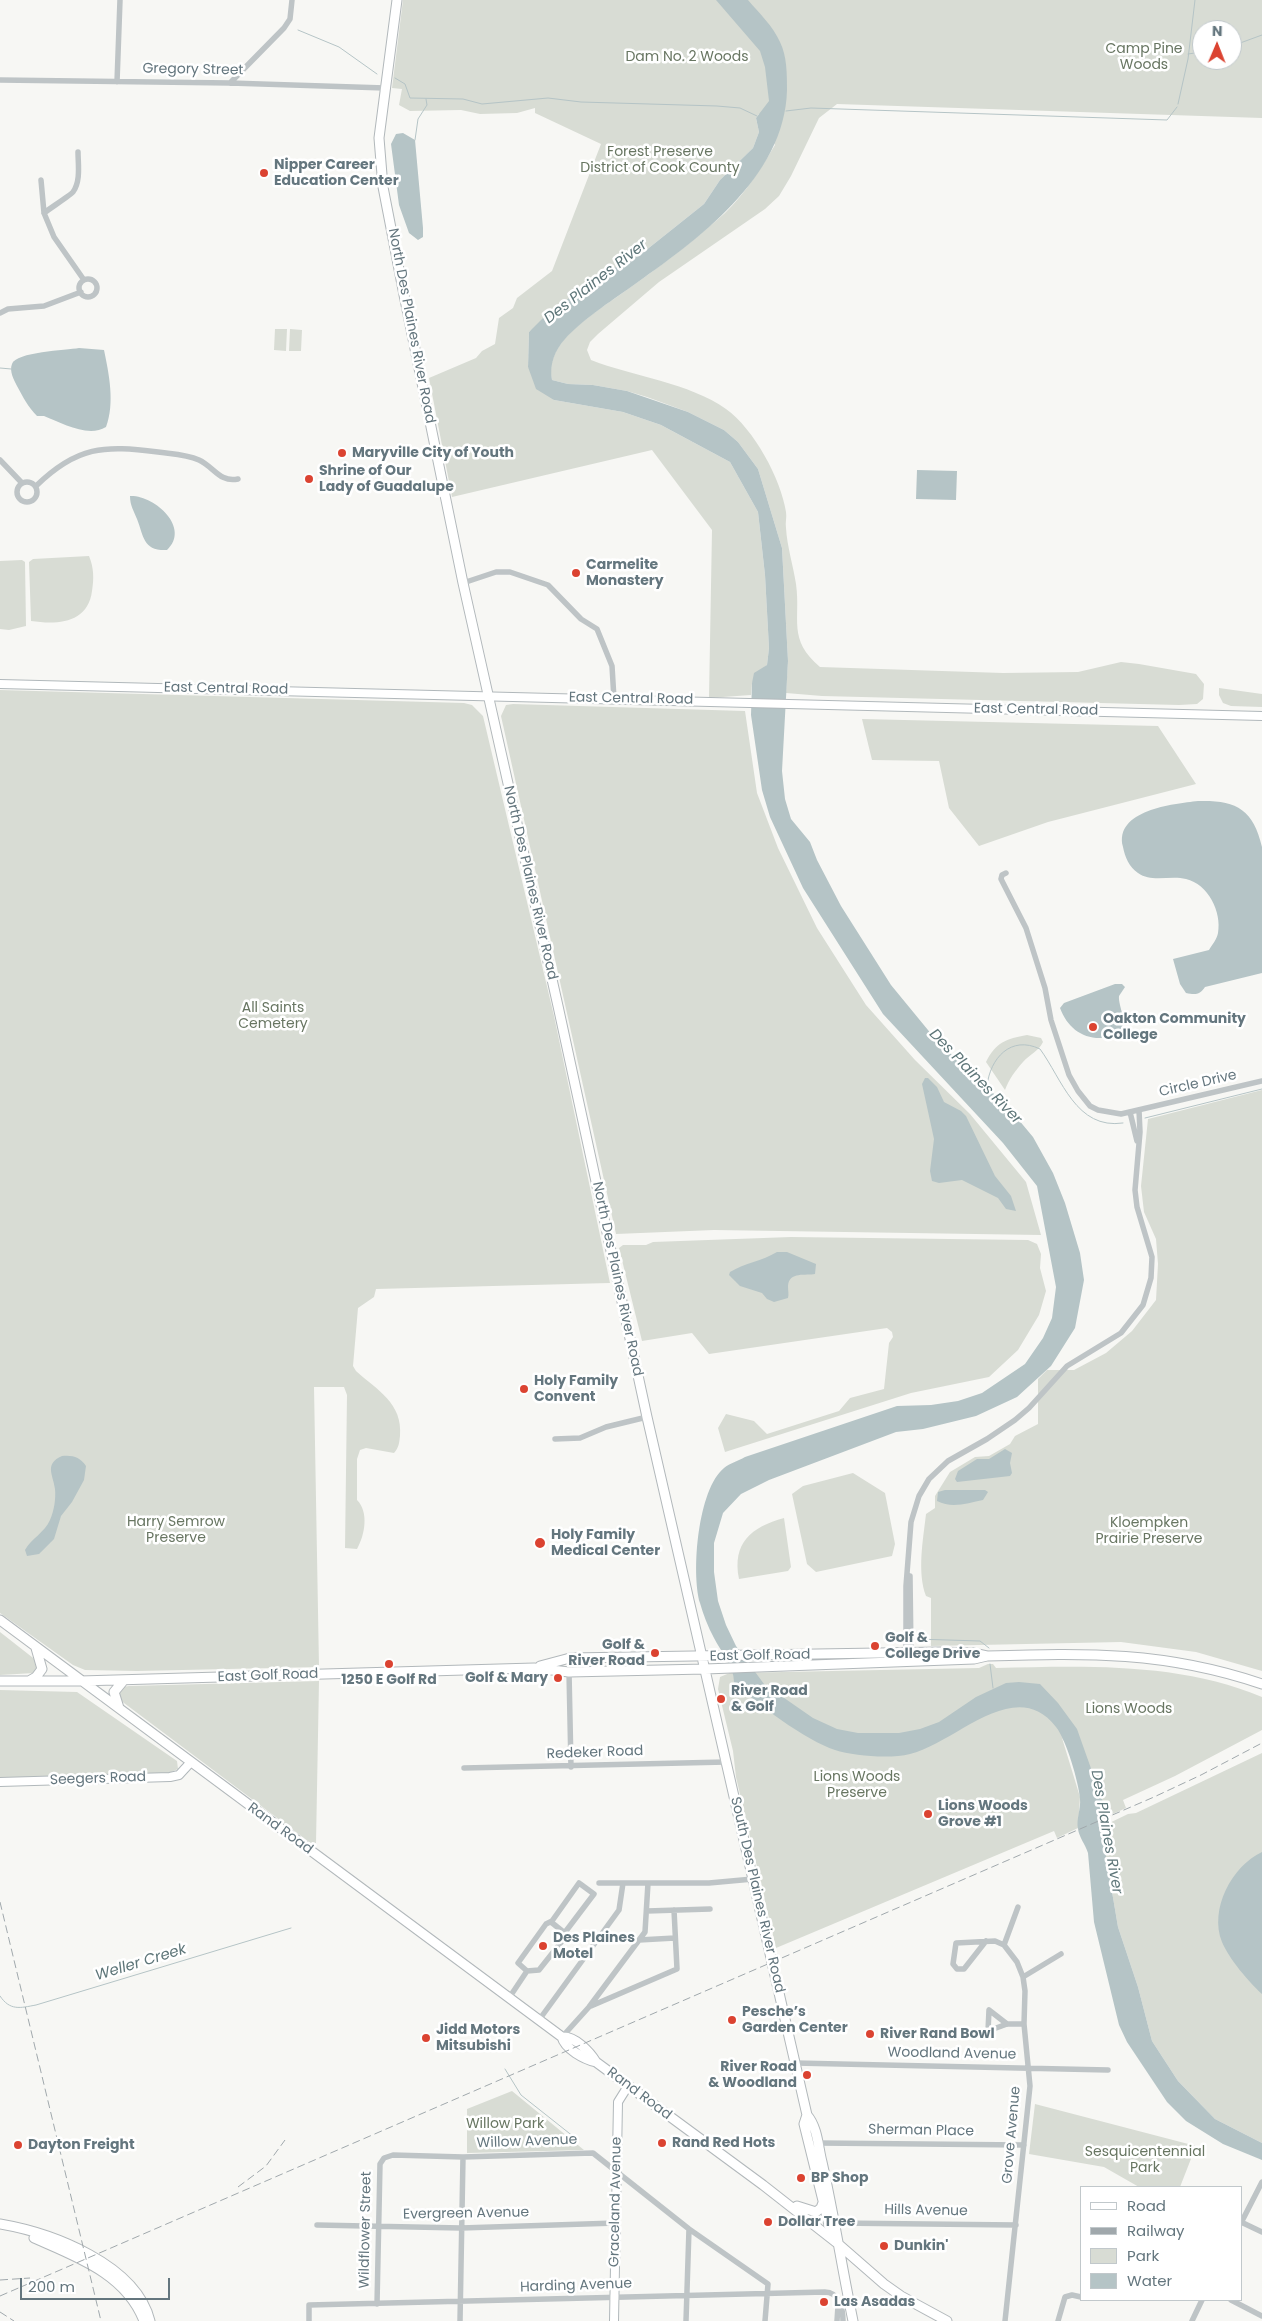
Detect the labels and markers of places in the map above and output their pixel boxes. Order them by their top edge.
place label: Nipper Career Education Center [274,157,399,190]
marker: Nipper Career Education Center [258,167,270,179]
place label: Maryville City of Youth [352,445,514,461]
marker: Maryville City of Youth [336,447,348,459]
place label: Shrine of Our Lady of Guadalupe [319,463,454,496]
marker: Shrine of Our Lady of Guadalupe [303,473,315,485]
place label: Carmelite Monastery [586,557,664,590]
marker: Carmelite Monastery [570,567,582,579]
place label: Oakton Community College [1103,1011,1246,1044]
marker: Oakton Community College [1087,1021,1099,1033]
place label: Holy Family Convent [534,1373,618,1405]
marker: Holy Family Convent [518,1383,530,1395]
place label: Holy Family Medical Center [551,1527,660,1560]
marker: Holy Family Medical Center [533,1536,547,1550]
place label: Golf & College Drive [885,1630,980,1662]
place label: Golf & River Road [568,1637,645,1670]
marker: Golf & College Drive [869,1640,881,1652]
marker: Golf & River Road [649,1647,661,1659]
marker: 1250 E Golf Rd [383,1658,395,1670]
place label: Golf & Mary [465,1670,548,1686]
place label: 1250 E Golf Rd [341,1672,437,1688]
marker: Golf & Mary [552,1672,564,1684]
place label: River Road & Golf [731,1683,808,1715]
marker: River Road & Golf [715,1693,727,1705]
place label: Lions Woods Grove #1 [938,1798,1028,1830]
marker: Lions Woods Grove #1 [922,1808,934,1820]
place label: Des Plaines Motel [553,1930,635,1962]
marker: Des Plaines Motel [537,1940,549,1952]
place label: Pesche’s Garden Center [742,2004,848,2036]
marker: Pesche’s Garden Center [726,2014,738,2026]
place label: Jidd Motors Mitsubishi [436,2022,520,2054]
place label: River Rand Bowl [880,2026,995,2042]
marker: River Rand Bowl [864,2028,876,2040]
marker: Jidd Motors Mitsubishi [420,2032,432,2044]
place label: River Road & Woodland [708,2059,797,2092]
marker: River Road & Woodland [801,2069,813,2081]
place label: Rand Red Hots [672,2135,775,2151]
place label: Dayton Freight [28,2137,135,2153]
marker: Rand Red Hots [656,2137,668,2149]
marker: Dayton Freight [12,2139,24,2151]
place label: BP Shop [811,2170,868,2186]
marker: BP Shop [795,2172,807,2184]
place label: Dollar Tree [778,2214,855,2230]
marker: Dollar Tree [762,2216,774,2228]
place label: Dunkin' [894,2238,948,2254]
marker: Dunkin' [878,2240,890,2252]
place label: Las Asadas [834,2294,915,2310]
marker: Las Asadas [818,2296,830,2308]

